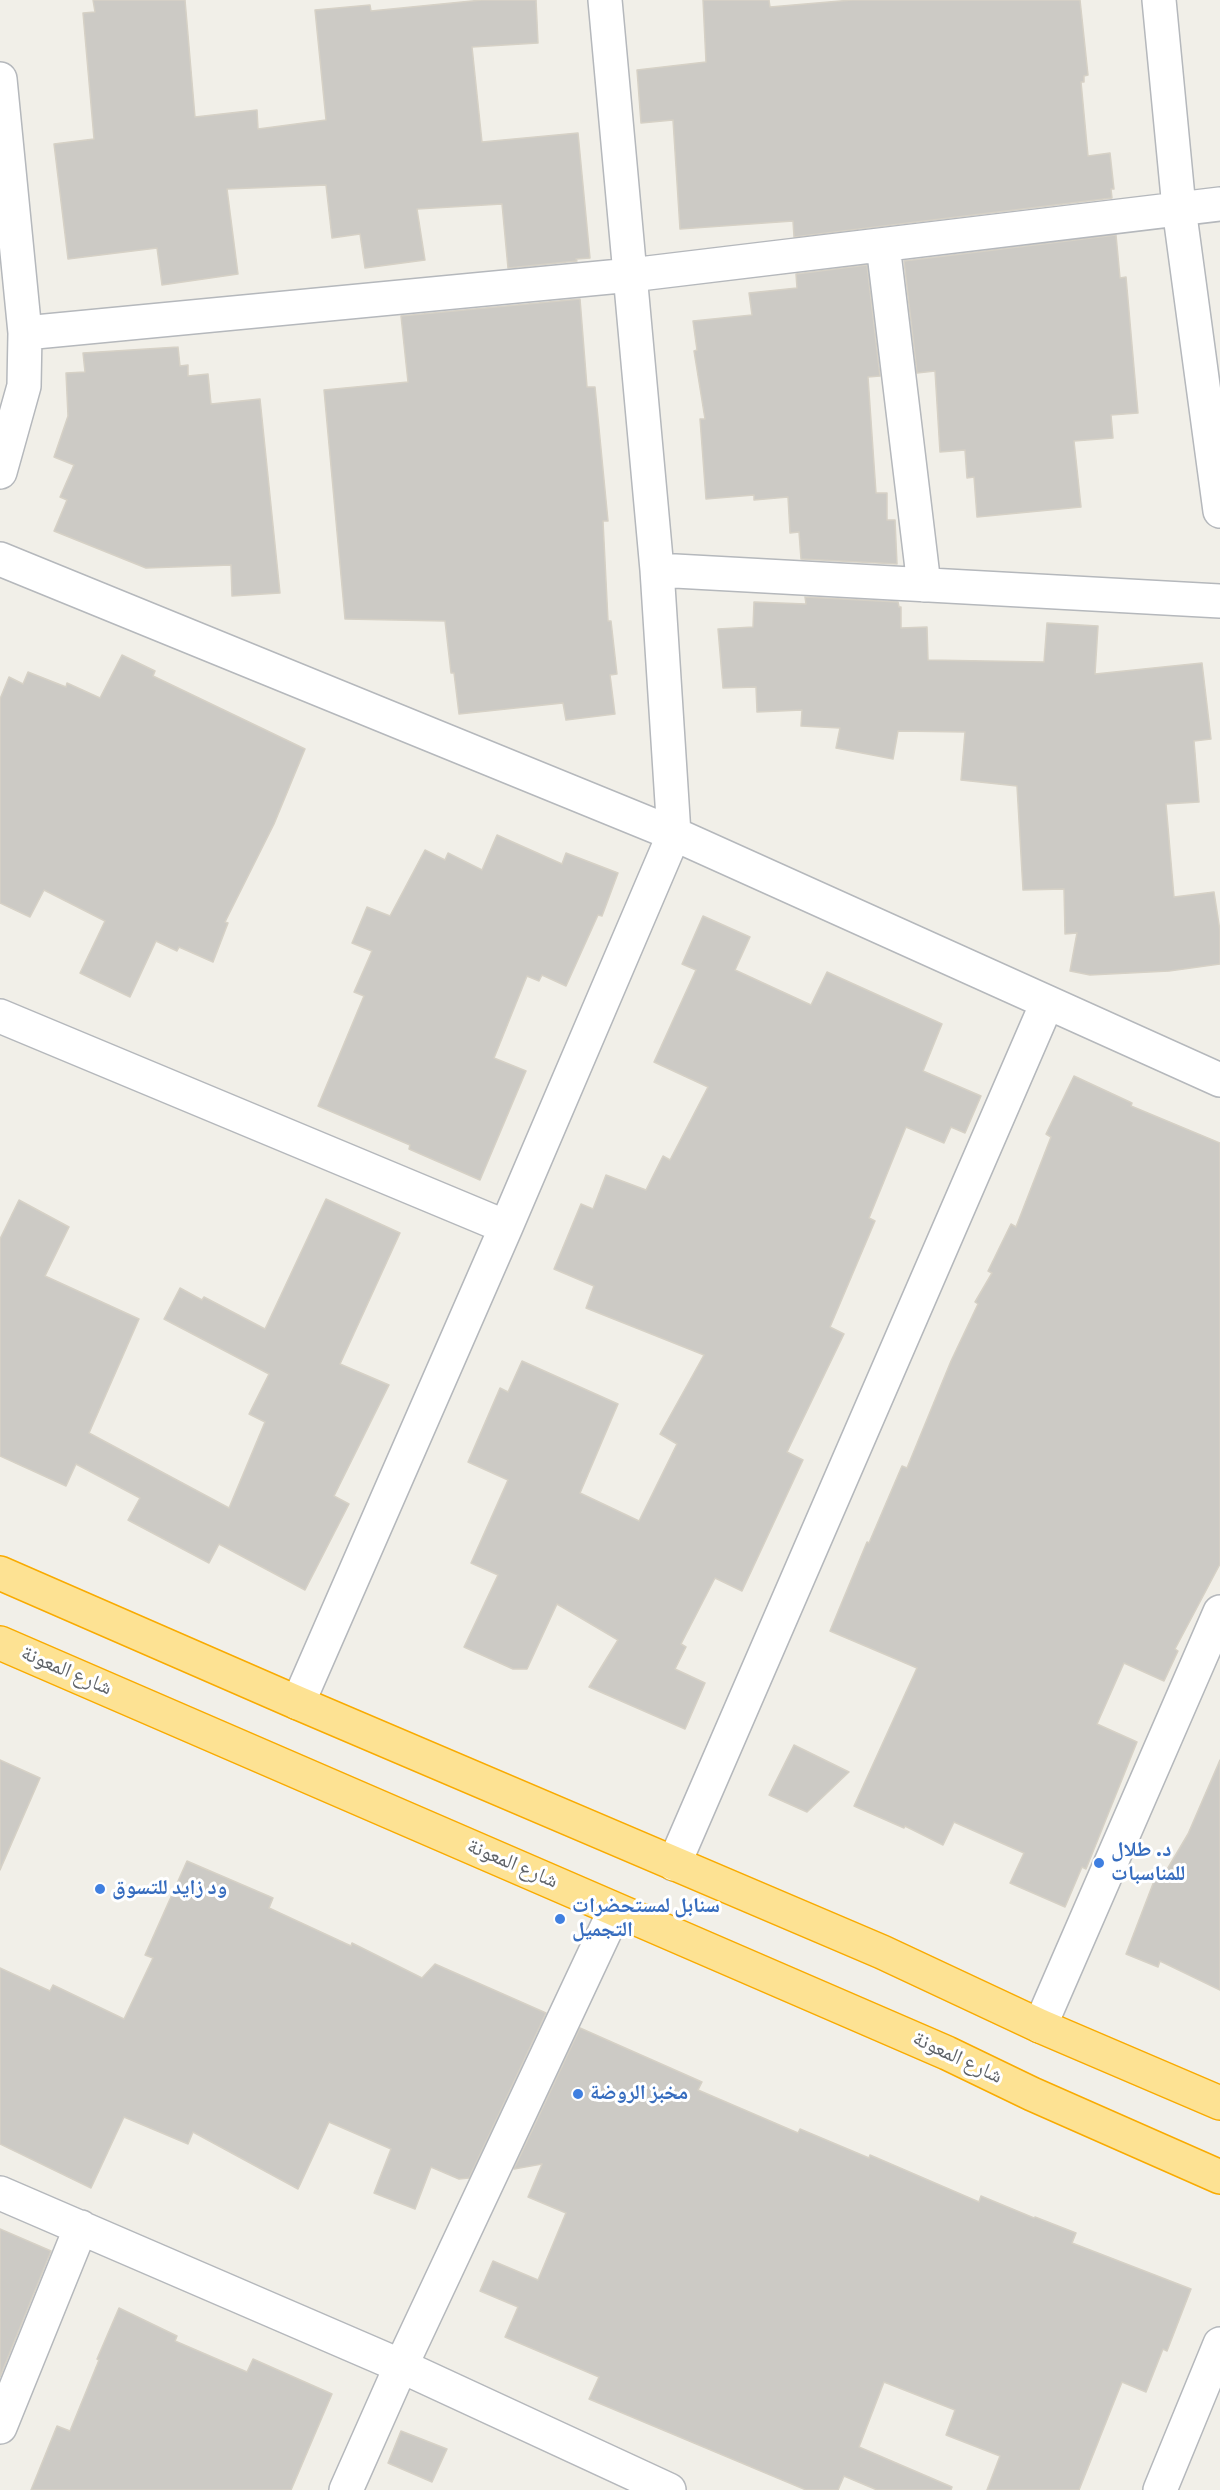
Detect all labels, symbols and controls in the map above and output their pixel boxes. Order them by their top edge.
street label: شارع المعونة [17,1642,115,1702]
street label: شارع المعونة [463,1835,561,1895]
place label: د. طلال للمناسبات [1111,1838,1185,1888]
marker: د. طلال للمناسبات [1092,1856,1106,1870]
place label: ود زايد للتسوق [112,1876,227,1902]
marker: ود زايد للتسوق [93,1882,107,1896]
place label: سنابل لمستحضرات التجميل [572,1894,720,1944]
marker: سنابل لمستحضرات التجميل [553,1912,567,1926]
street label: شارع المعونة [908,2027,1006,2091]
place label: مخبز الروضة [590,2081,688,2107]
marker: مخبز الروضة [571,2087,585,2101]

